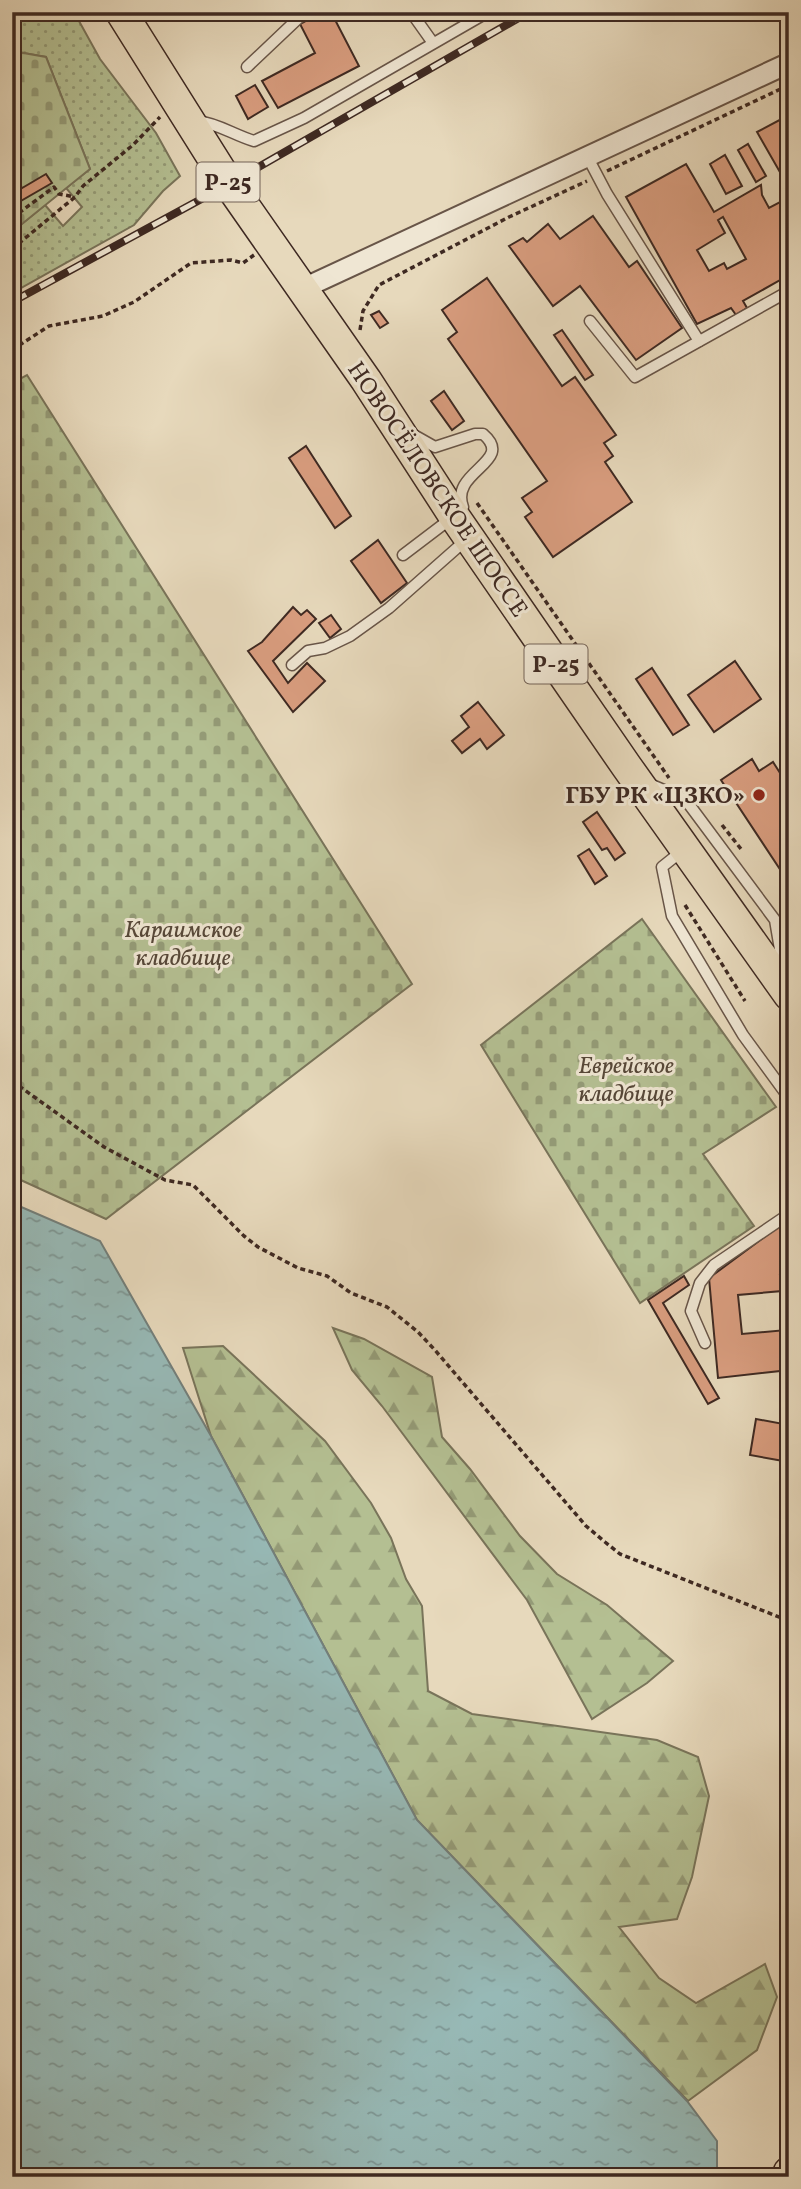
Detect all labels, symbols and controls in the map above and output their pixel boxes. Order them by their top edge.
road number: Р-25 [196,162,260,202]
street label: НОВОСЁЛОВСКОЕ ШОССЕ [338,355,535,625]
road number: Р-25 [524,644,588,684]
place label: ГБУ РК «ЦЗКО» [565,780,745,814]
marker: ГБУ РК «ЦЗКО» [751,787,767,803]
park label: Караимское кладбище [124,914,242,976]
park label: Еврейское кладбище [578,1050,674,1112]

